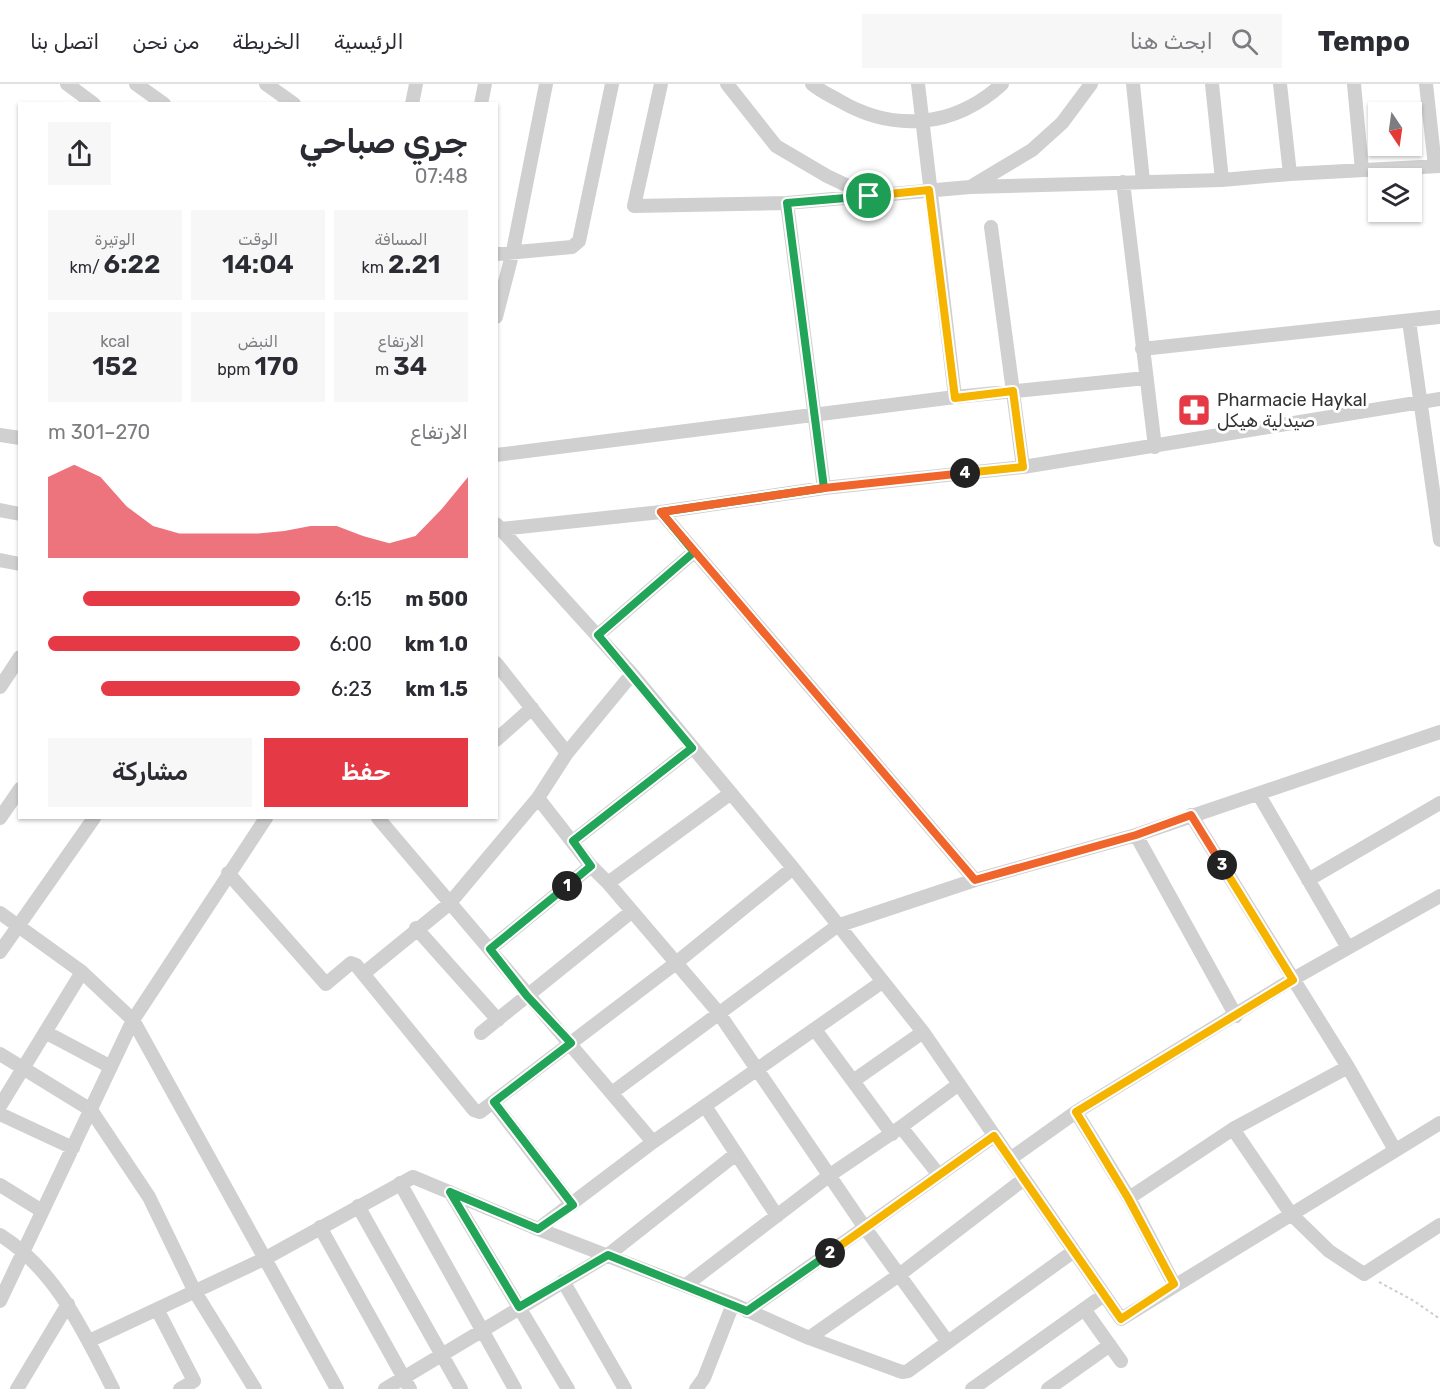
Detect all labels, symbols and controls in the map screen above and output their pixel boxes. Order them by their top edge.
search box [862,14,1282,68]
icon: search [1228,25,1261,58]
text: Tempo [1318,25,1410,58]
text: ابحث هنا [1130,28,1213,55]
text: اتصل بنا [30,29,99,54]
text: من نحن [132,29,199,54]
text: الخريطة [232,29,301,54]
text: الرئيسية [334,29,404,54]
north arrow [1368,102,1422,156]
map controls [1368,102,1422,222]
button: share [48,122,111,185]
text: جري صباحي [299,122,468,161]
text: 07:48 [415,164,468,188]
button: layers [1368,168,1422,222]
pin [843,170,894,221]
icon: arrive [852,179,885,212]
text: الوتيرة [94,230,136,249]
text: الوقت [238,230,278,249]
text: المسافة [374,230,428,249]
text: 6:22 [104,249,161,280]
text: 14:04 [222,249,294,280]
text: 2.21 [388,249,441,280]
text: /km [69,258,104,277]
text: km [361,258,388,277]
text: kcal [100,332,130,351]
text: النبض [238,332,278,351]
text: الارتفاع [378,332,424,351]
text: 152 [92,351,138,382]
text: 170 [254,351,299,382]
text: 34 [393,351,427,382]
text: bpm [217,360,254,379]
text: m [375,360,393,379]
place label: Pharmacie Haykal صيدلية هيكل [1217,389,1367,432]
pharmacy icon: Pharmacie Haykal صيدلية هيكل [1176,392,1212,428]
text: 270–301 m [48,420,150,444]
text: الارتفاع [410,420,468,444]
pin: 4 [950,458,980,488]
text: 4 [960,463,970,482]
text: 6:15 [334,587,372,611]
text: 500 m [405,587,468,611]
text: 6:00 [329,632,372,656]
text: 1.0 km [405,632,468,656]
text: 6:23 [331,677,372,701]
text: 1.5 km [405,677,468,701]
button: مشاركة [48,738,252,807]
button: حفظ [264,738,468,807]
pin: 3 [1207,850,1237,880]
text: 3 [1217,855,1227,874]
pin: 1 [552,871,582,901]
text: 1 [563,876,571,895]
pin: 2 [815,1238,845,1268]
text: 2 [825,1243,835,1262]

